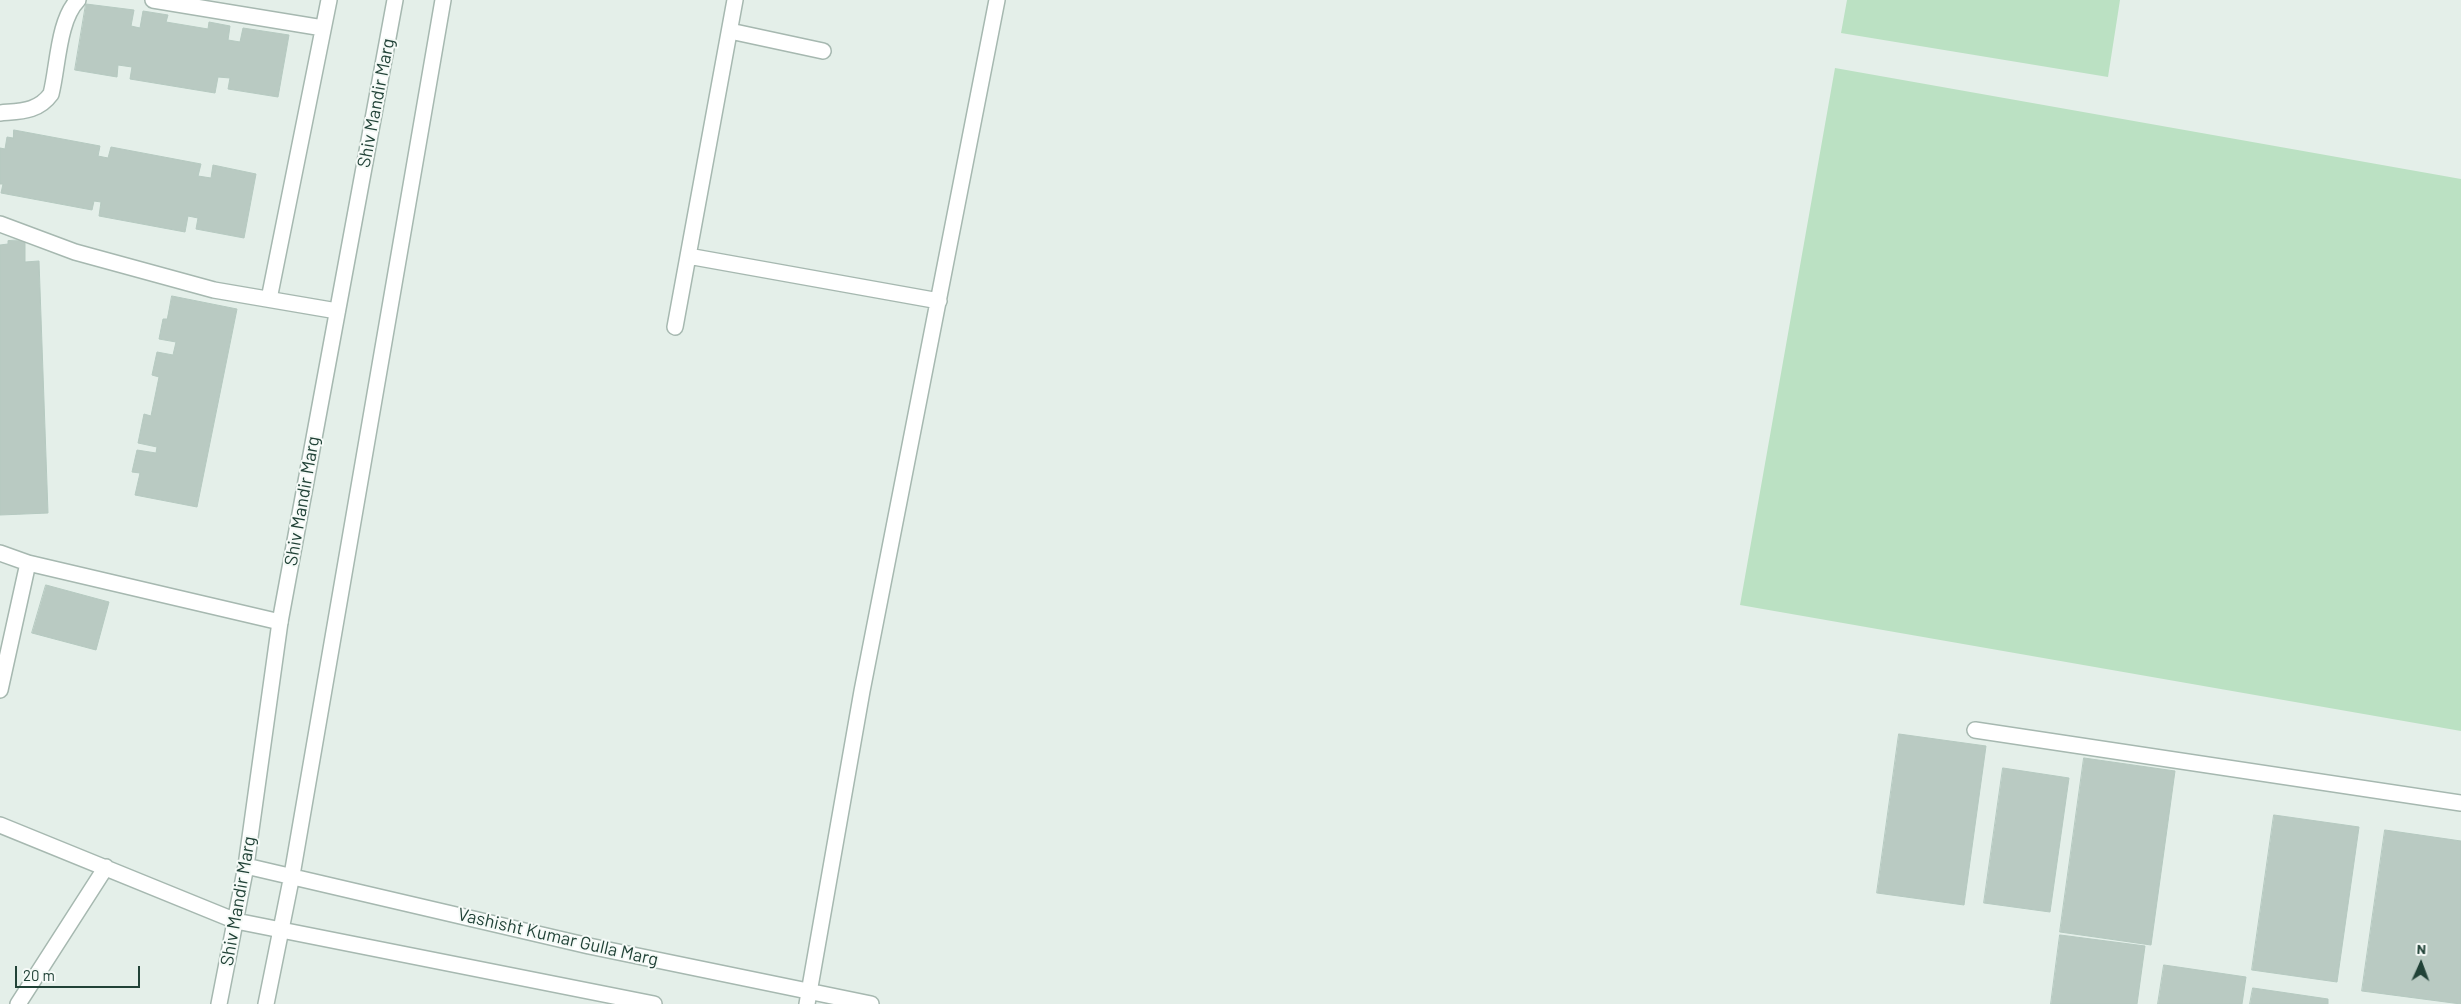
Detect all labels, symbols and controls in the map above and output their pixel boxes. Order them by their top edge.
street label: Shiv Mandir Marg [353,37,399,169]
street label: Shiv Mandir Marg [280,435,324,567]
street label: Shiv Mandir Marg [216,835,260,967]
street label: Vashisht Kumar Gulla Marg [456,903,660,971]
north arrow [2396,939,2446,989]
text: N [2417,940,2426,957]
scale bar [18,956,142,988]
text: 20 m [23,966,55,984]

